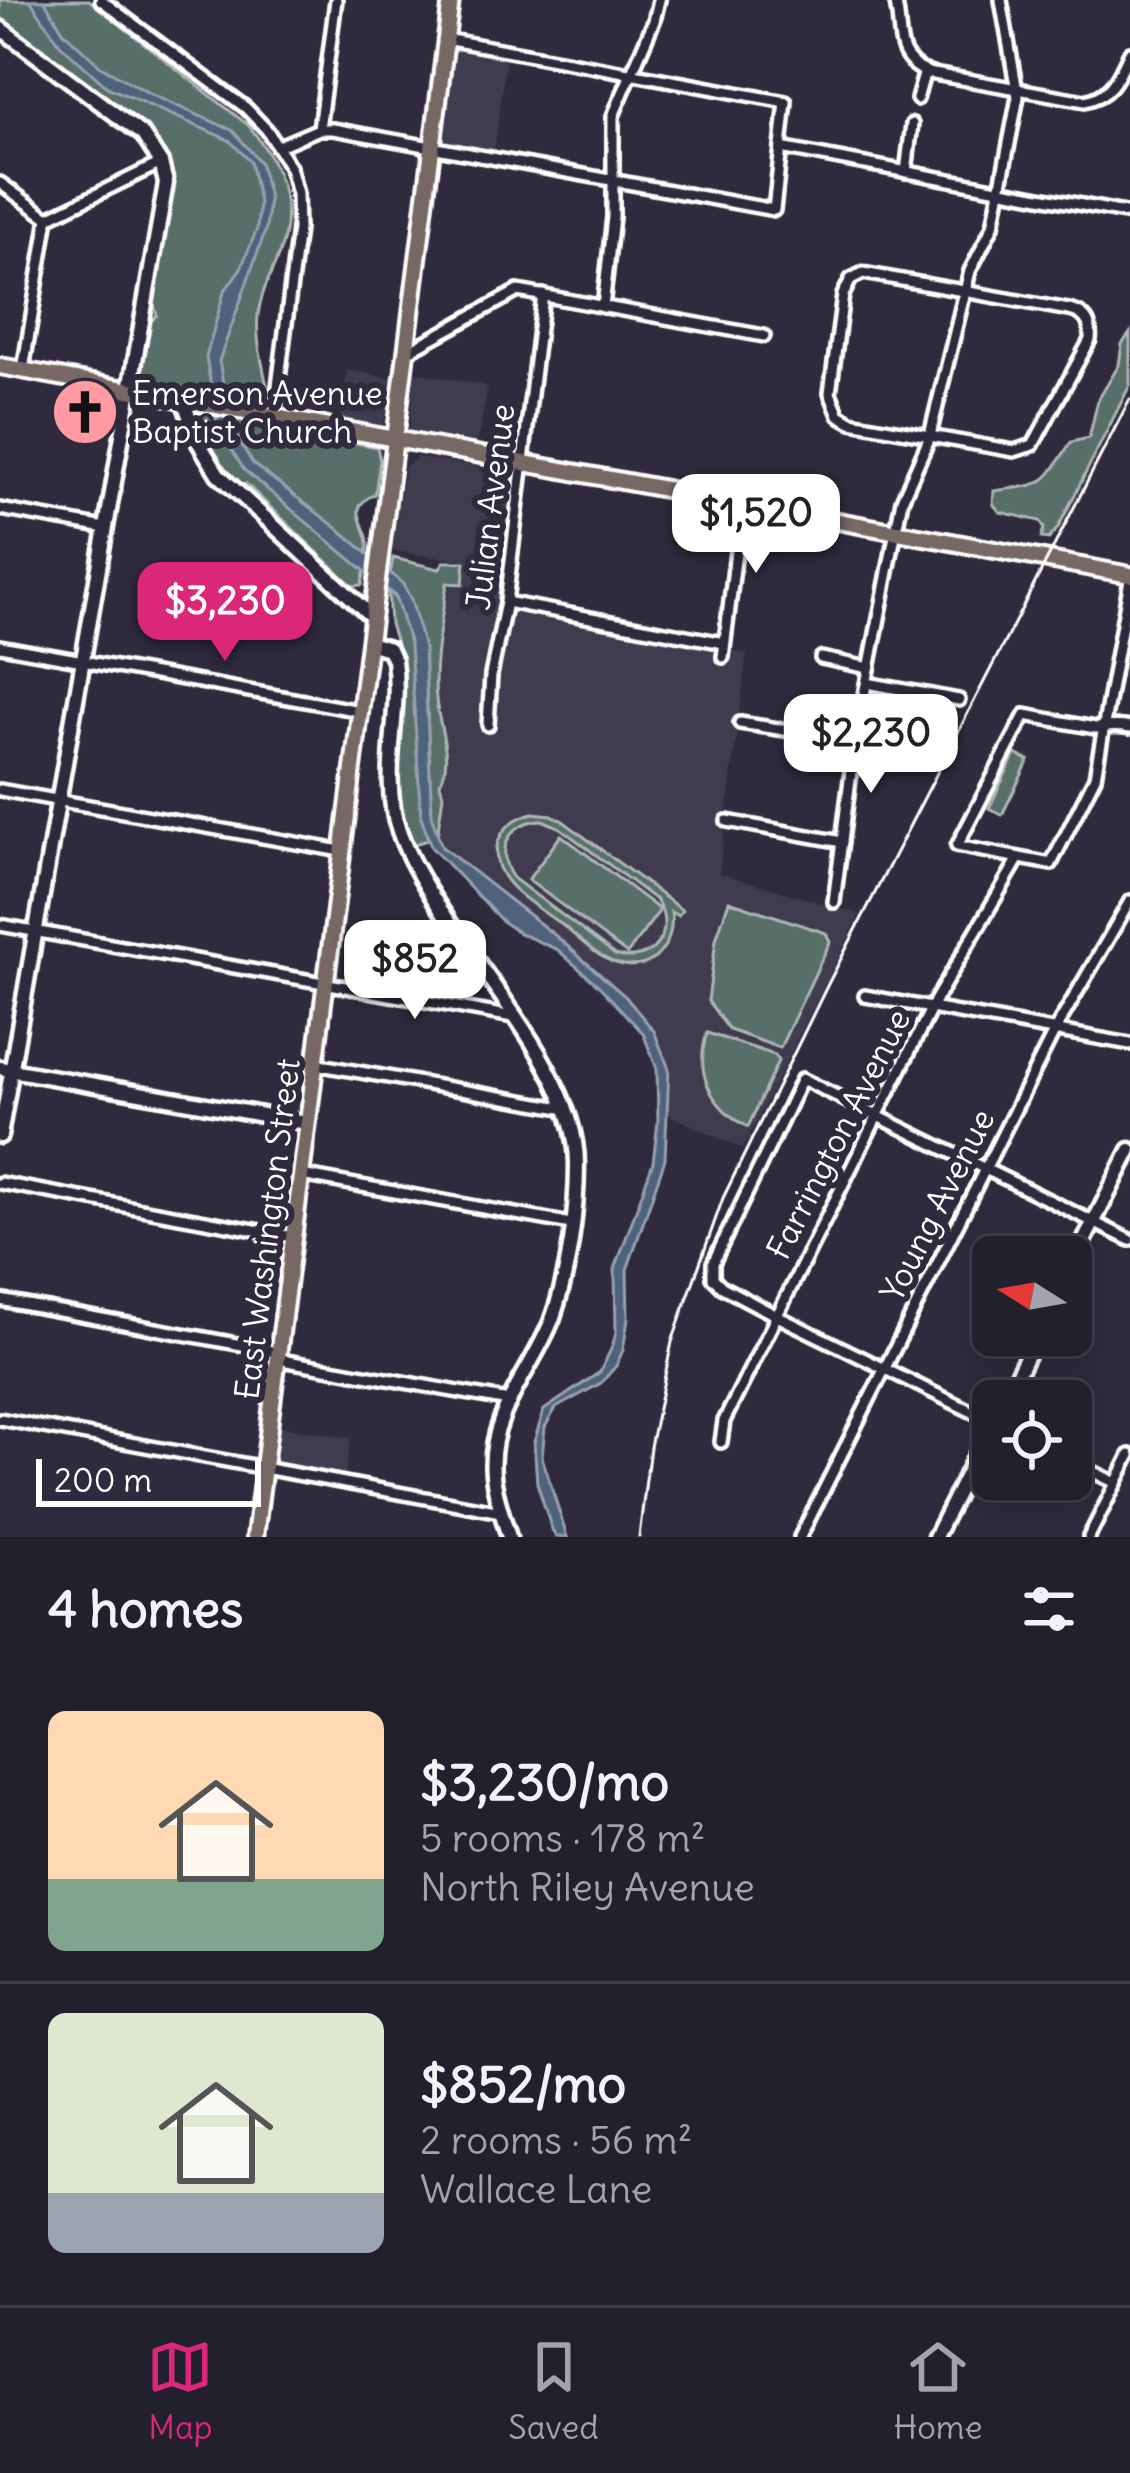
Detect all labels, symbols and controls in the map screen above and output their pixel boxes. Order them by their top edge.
place label: Emerson Avenue Baptist Church [132,372,383,452]
church icon: Emerson Avenue Baptist Church [50,377,120,447]
street label: Julian Avenue [457,402,523,612]
pin: $1,520 [658,474,854,576]
text: $1,520 [699,488,813,537]
pin: $3,230 [127,562,323,664]
text: $3,230 [164,576,286,625]
pin: $2,230 [773,694,969,796]
text: $2,230 [811,708,931,757]
pin: $852 [344,920,486,1022]
text: $852 [371,934,459,983]
street label: Farrington Avenue [757,1002,919,1266]
street label: East Washington Street [225,1056,309,1402]
street label: Young Avenue [871,1102,1003,1308]
north arrow [972,1236,1092,1356]
map controls [972,1236,1092,1500]
button: locate [972,1380,1092,1500]
scale bar [36,1453,261,1506]
text: 200 m [54,1459,152,1501]
icon: filters [1016,1576,1082,1642]
text: 4 homes [48,1577,243,1641]
text: $3,230/mo [420,1750,669,1814]
icon: home [144,1759,288,1903]
text: 5 rooms · 178 m² [420,1814,705,1863]
text: North Riley Avenue [420,1863,755,1912]
text: $852/mo [420,2052,626,2116]
icon: home [144,2061,288,2205]
text: 2 rooms · 56 m² [420,2116,692,2165]
text: Wallace Lane [420,2165,652,2214]
tab: Map [147,2334,213,2448]
tab: Saved [508,2334,599,2448]
tab: Home [894,2334,983,2448]

